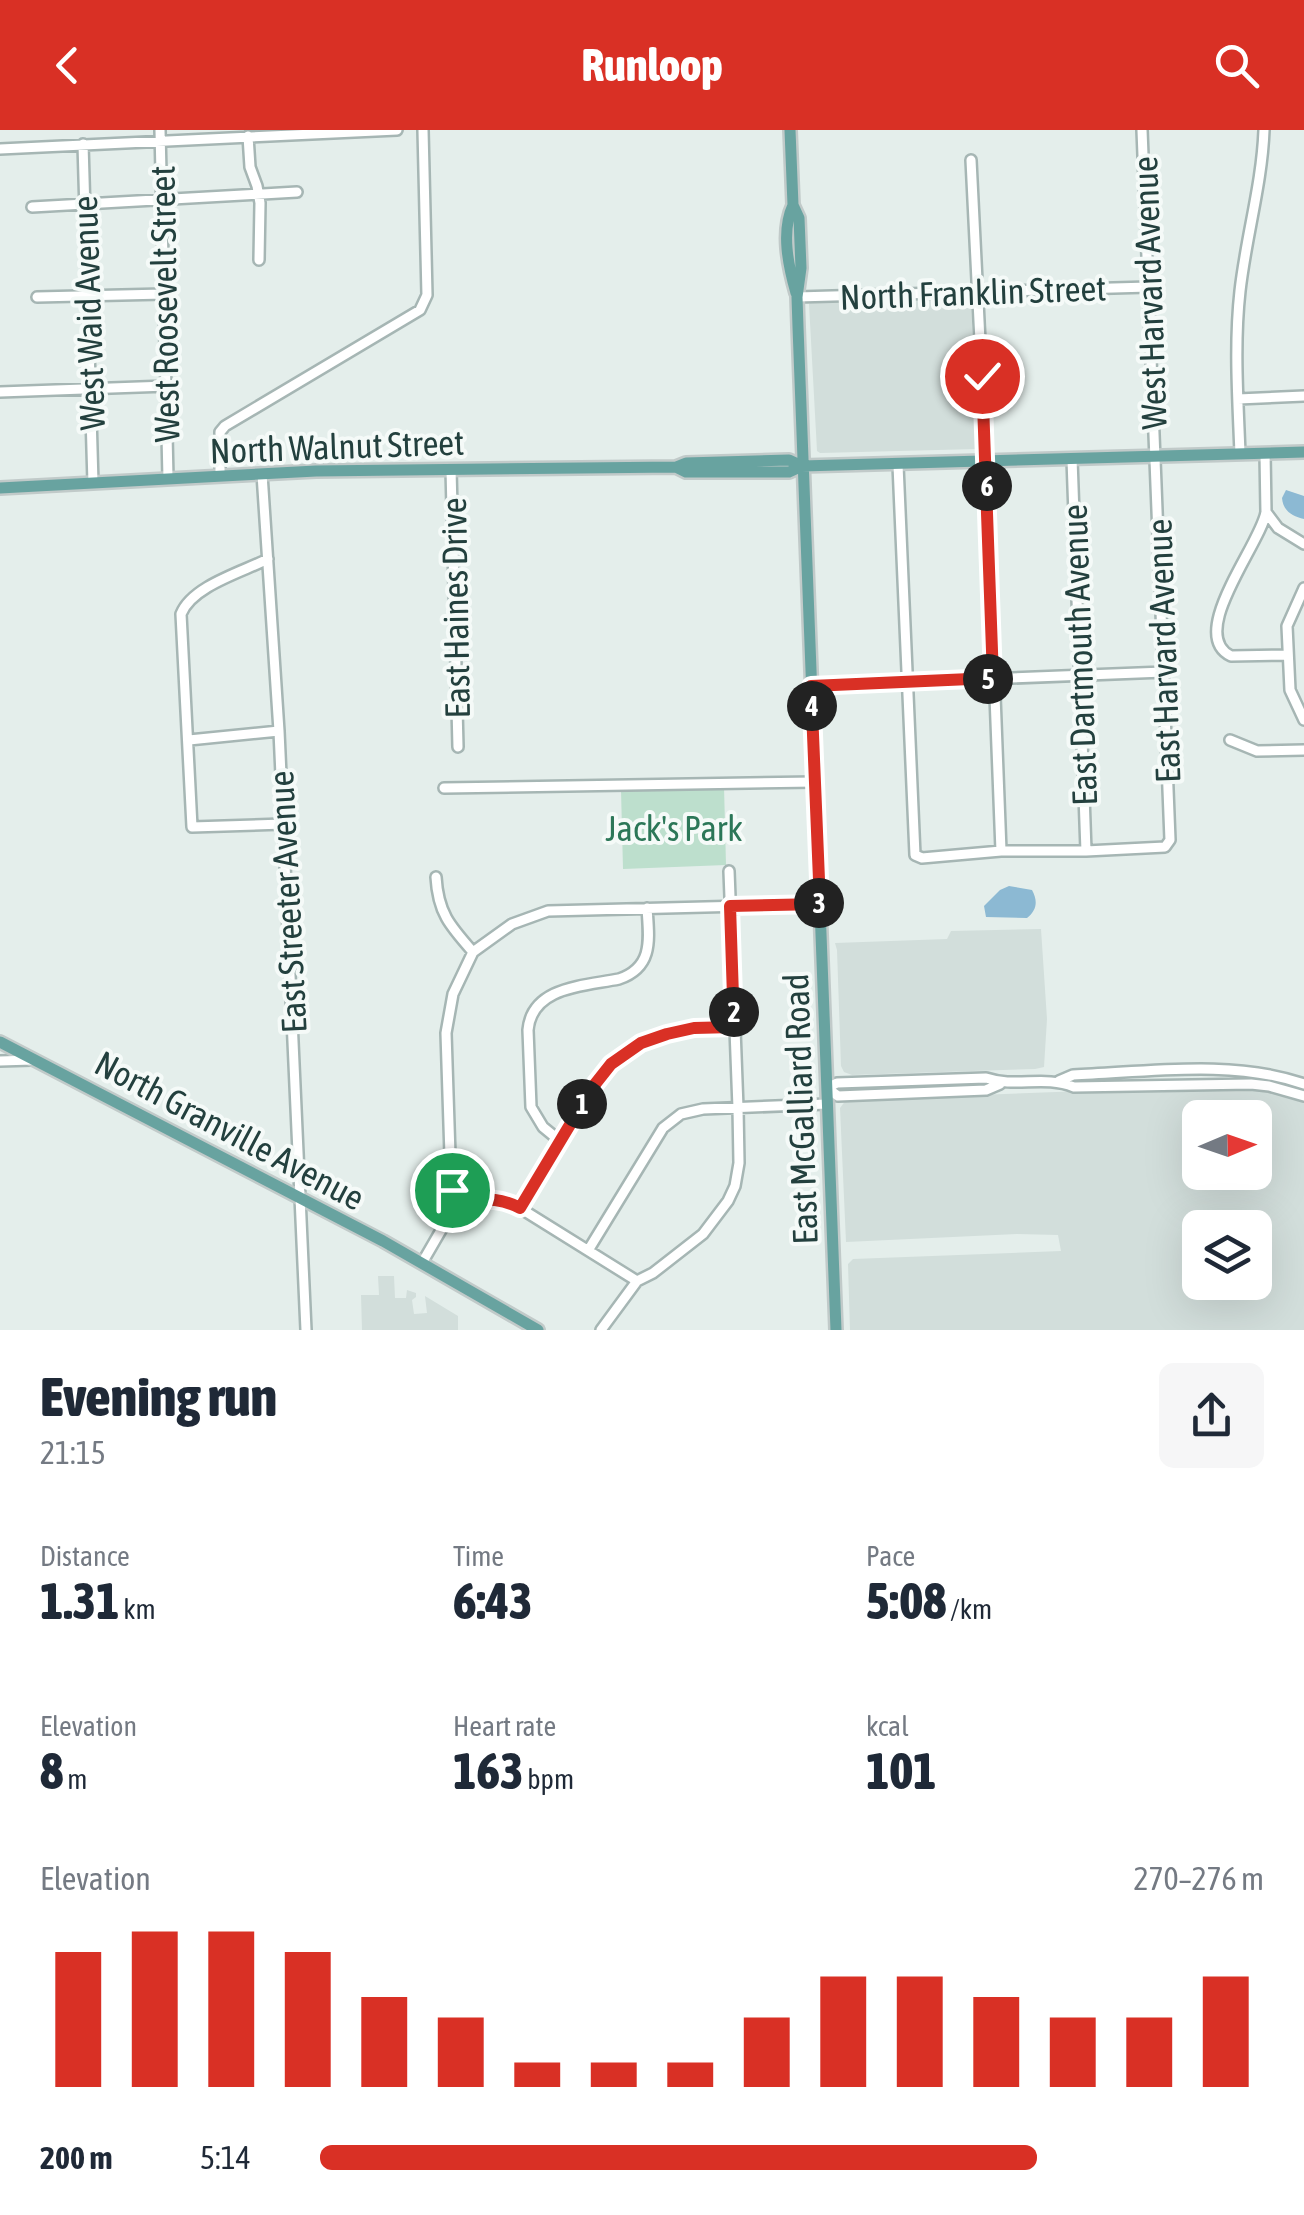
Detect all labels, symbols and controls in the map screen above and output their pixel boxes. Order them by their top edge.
icon: back [40,38,95,93]
icon: search [1209,38,1264,93]
text: Runloop [581,39,723,91]
street label: West Harvard Avenue [1124,156,1174,430]
street label: West Roosevelt Street [142,165,186,443]
street label: West Waid Avenue [64,195,112,431]
street label: North Franklin Street [839,267,1107,317]
pin [940,334,1025,419]
icon: check [955,349,1010,404]
street label: North Walnut Street [209,422,465,470]
pin: 6 [962,461,1012,511]
text: 6 [980,470,994,502]
street label: East Haines Drive [433,497,477,719]
street label: East Dartmouth Avenue [1054,504,1104,806]
street label: East Harvard Avenue [1138,518,1188,784]
pin: 5 [963,654,1013,704]
text: 5 [981,663,995,695]
pin: 4 [787,681,837,731]
text: 4 [805,690,819,722]
street label: East Streeter Avenue [260,770,314,1034]
park label: Jack's Park [605,808,743,848]
pin: 3 [794,878,844,928]
text: 3 [812,887,826,919]
street label: East McGalliard Road [775,973,825,1245]
pin: 2 [709,987,759,1037]
text: 2 [727,996,741,1028]
street label: North Granville Avenue [89,1042,371,1218]
pin: 1 [557,1079,607,1129]
text: 1 [575,1088,589,1120]
north arrow [1182,1100,1272,1190]
map controls [1182,1100,1272,1300]
pin [410,1148,495,1233]
icon: arrive [425,1163,480,1218]
button: layers [1182,1210,1272,1300]
button: share [1159,1363,1264,1468]
text: Evening run [40,1365,277,1428]
text: 21:15 [40,1434,106,1471]
text: Distance [40,1540,130,1572]
text: Time [453,1540,504,1572]
text: Pace [866,1540,915,1572]
text: 1.31 [40,1572,119,1630]
text: 6:43 [453,1572,532,1630]
text: 5:08 [866,1572,946,1630]
text: km [119,1593,156,1625]
text: /km [946,1593,992,1625]
text: Elevation [40,1710,137,1742]
text: Heart rate [453,1710,556,1742]
text: kcal [866,1710,909,1742]
text: 8 [40,1742,64,1800]
text: 163 [453,1742,524,1800]
text: 101 [866,1742,937,1800]
text: m [64,1763,88,1795]
text: bpm [524,1763,574,1795]
text: Elevation [40,1860,151,1897]
text: 270–276 m [1134,1860,1264,1897]
text: 200 m [40,2139,113,2176]
text: 5:14 [200,2139,251,2176]

